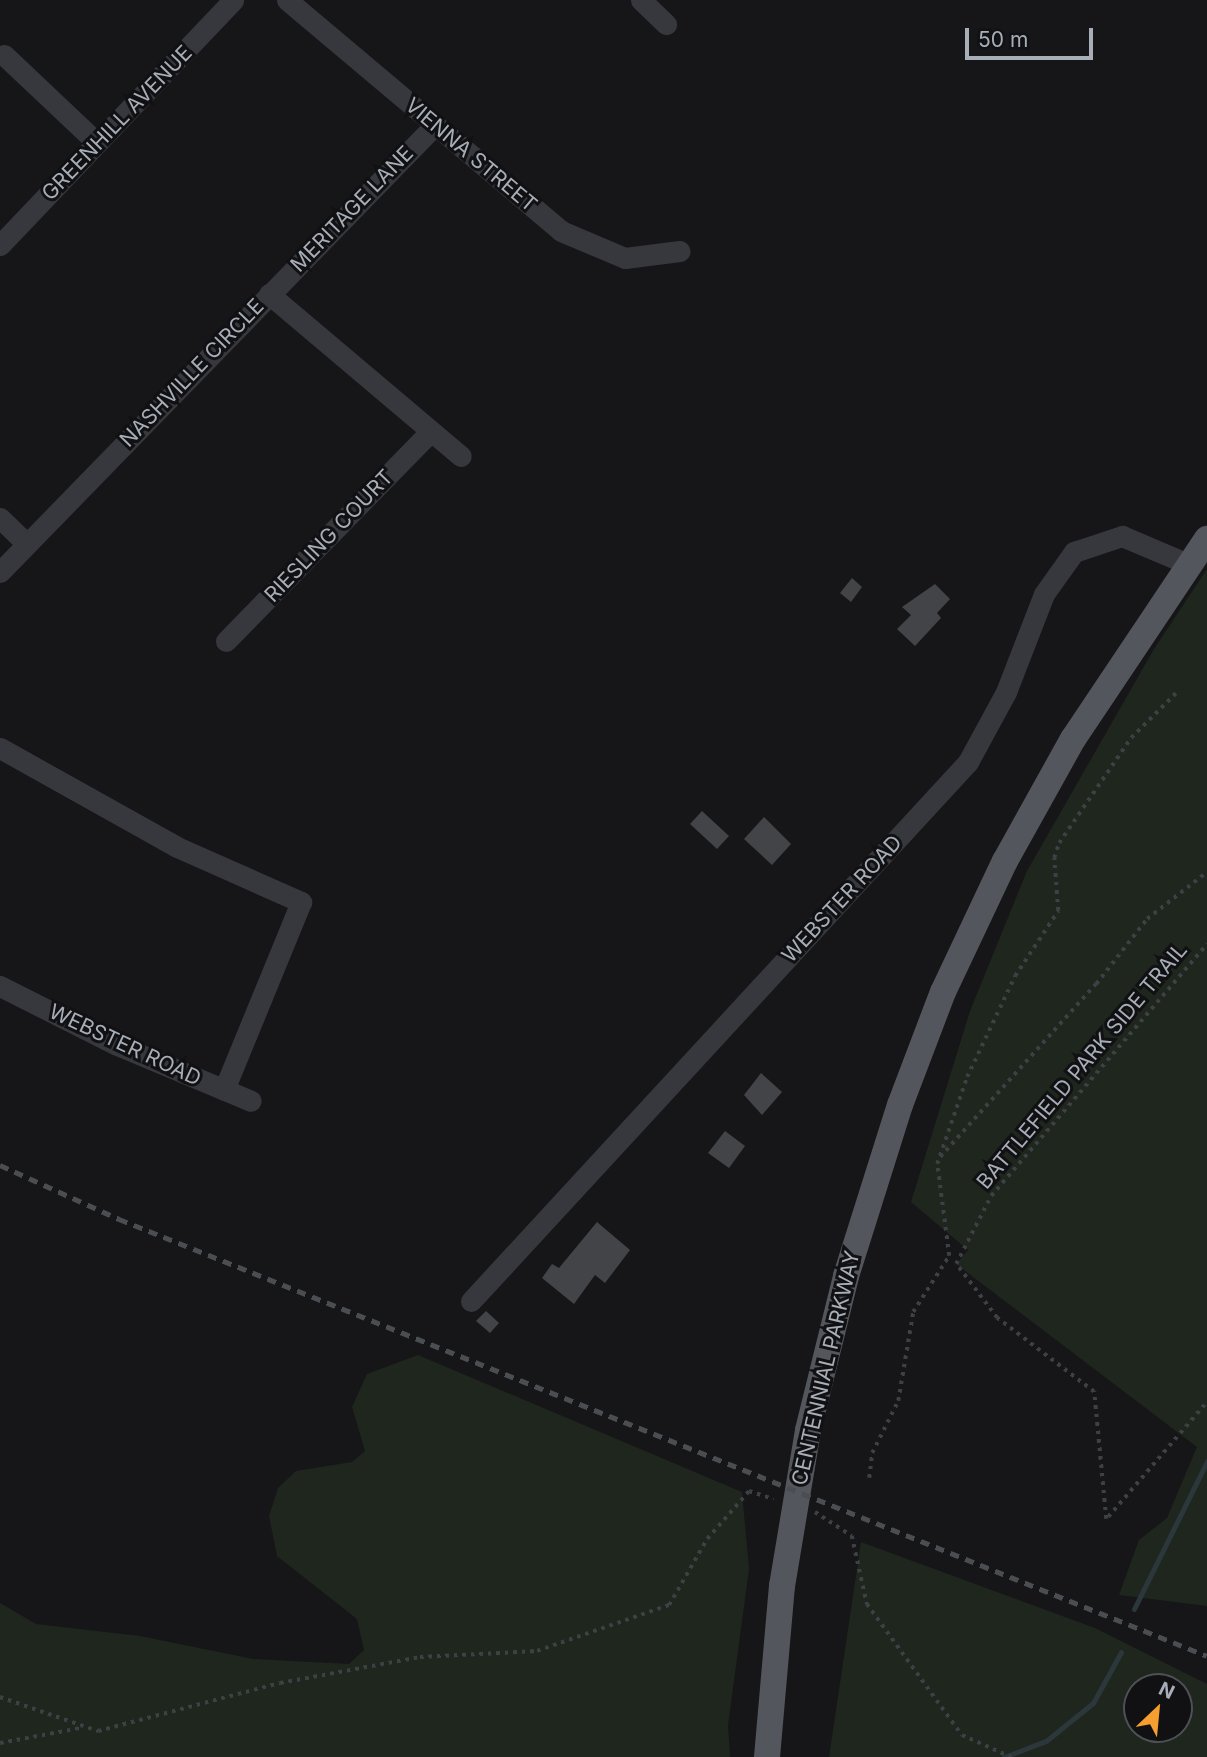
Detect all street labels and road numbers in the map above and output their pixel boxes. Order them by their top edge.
street label: GREENHILL AVENUE [37,40,197,206]
street label: VIENNA STREET [400,93,542,217]
street label: MERITAGE LANE [286,141,418,277]
street label: NASHVILLE CIRCLE [115,294,269,452]
street label: RIESLING COURT [259,465,399,607]
street label: WEBSTER ROAD [777,830,907,968]
street label: BATTLEFIELD PARK SIDE TRAIL [972,938,1192,1194]
street label: WEBSTER ROAD [45,999,205,1091]
street label: CENTENNIAL PARKWAY [787,1248,865,1488]

